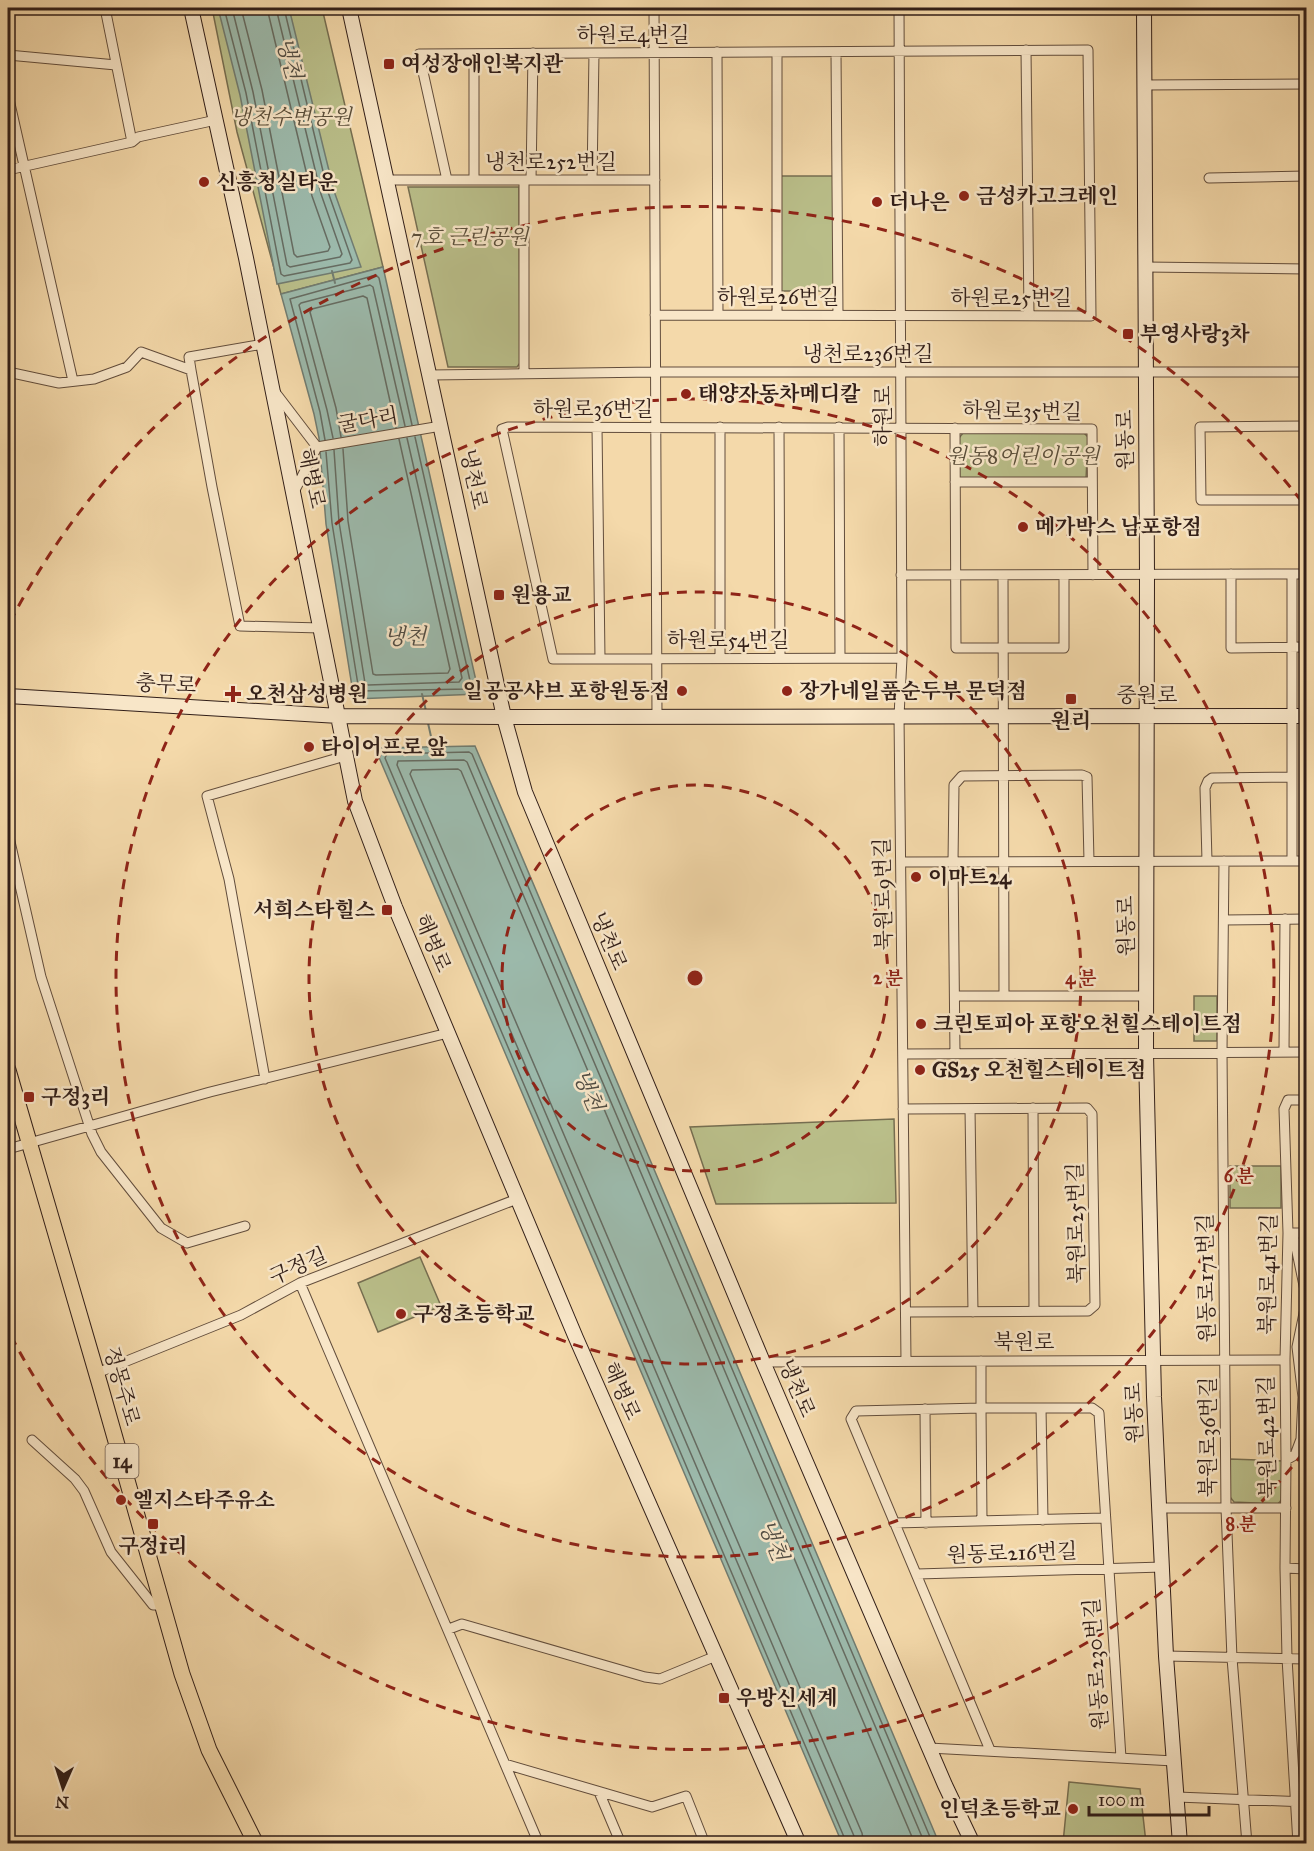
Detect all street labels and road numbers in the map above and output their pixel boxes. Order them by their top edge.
street label: 하원로4번길 [576,22,690,48]
street label: 냉천로252번길 [485,149,617,175]
street label: 하원로26번길 [717,284,839,310]
street label: 하원로25번길 [950,285,1072,311]
street label: 냉천로236번길 [803,341,933,367]
street label: 하원로 [870,386,896,446]
street label: 하원로36번길 [533,396,653,422]
street label: 하원로35번길 [962,397,1082,425]
street label: 굴다리 [336,402,400,438]
street label: 원동로 [1111,409,1139,471]
street label: 해병로 [293,446,331,510]
street label: 냉천로 [455,447,493,511]
street label: 하원로54번길 [667,627,789,653]
street label: 충무로 [135,669,197,699]
street label: 중원로 [1117,682,1177,708]
street label: 북원로9번길 [869,837,897,951]
street label: 원동로 [1112,895,1140,957]
street label: 냉천로 [585,908,633,974]
street label: 해병로 [409,910,457,976]
street label: 북원로25번길 [1062,1162,1090,1284]
street label: 원동로171번길 [1192,1213,1220,1343]
street label: 북원로41번길 [1254,1213,1282,1335]
street label: 구정길 [265,1242,331,1290]
street label: 북원로 [994,1329,1054,1355]
street label: 정몽주로 [98,1343,146,1429]
street label: 냉천로 [773,1355,821,1421]
street label: 해병로 [598,1358,646,1424]
street label: 북원로42번길 [1253,1375,1281,1499]
street label: 북원로36번길 [1195,1377,1221,1497]
street label: 원동로 [1120,1382,1148,1444]
road number: 14 [106,1444,138,1478]
street label: 원동로216번길 [946,1538,1078,1568]
street label: 원동로230번길 [1078,1597,1114,1731]

